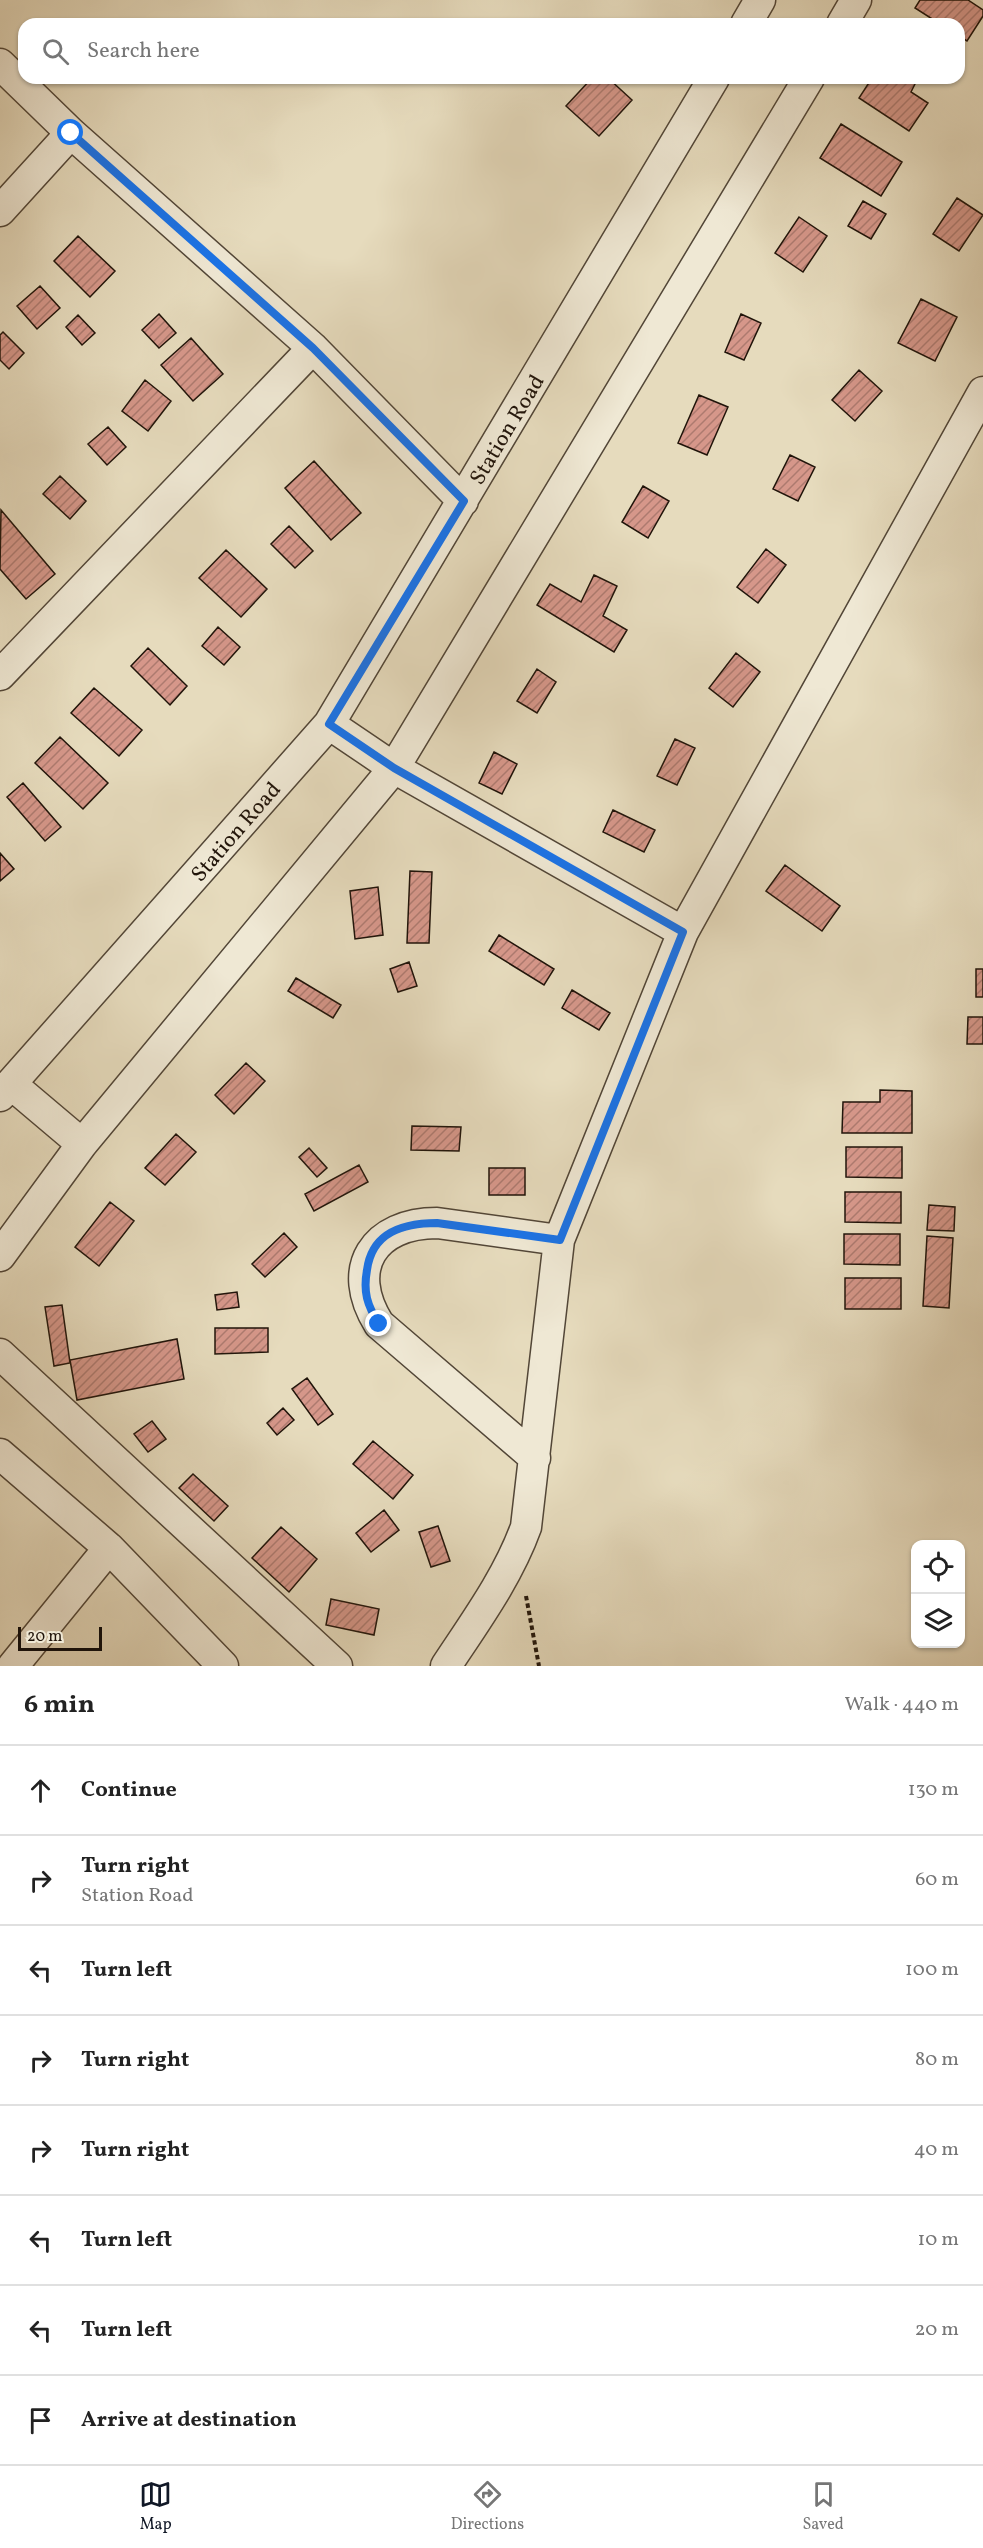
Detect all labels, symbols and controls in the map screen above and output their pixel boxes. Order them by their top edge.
search box [18,18,965,84]
icon: search [39,35,72,68]
text: Search here [87,36,200,67]
route start [57,119,83,145]
street label: Station Road [463,369,553,491]
street label: Station Road [185,776,289,890]
route end [365,1310,391,1336]
map controls [911,1540,965,1648]
button: locate [911,1540,965,1594]
button: layers [911,1594,965,1648]
scale bar [18,1624,102,1652]
text: 20 m [27,1626,62,1648]
text: 6 min [24,1687,95,1723]
text: Walk · 440 m [844,1691,959,1719]
icon: ahead [24,1774,57,1807]
text: Continue [81,1775,177,1806]
text: 130 m [908,1776,959,1804]
text: Turn right [81,1851,189,1882]
icon: right [24,1864,57,1897]
text: 60 m [915,1866,959,1894]
text: Station Road [81,1882,194,1910]
icon: left [24,1954,57,1987]
text: Turn left [81,1955,172,1986]
text: 100 m [905,1956,959,1984]
icon: right [24,2044,57,2077]
text: Turn right [81,2045,189,2076]
text: 80 m [915,2046,959,2074]
icon: right [24,2134,57,2167]
text: Turn right [81,2135,189,2166]
text: 40 m [914,2136,959,2164]
icon: left [24,2224,57,2257]
text: Turn left [81,2225,172,2256]
text: 10 m [918,2226,959,2254]
icon: left [24,2314,57,2347]
text: Turn left [81,2315,172,2346]
text: 20 m [915,2316,959,2344]
icon: arrive [24,2404,57,2437]
text: Arrive at destination [81,2405,297,2436]
tab: Map [139,2478,172,2536]
tab: Directions [451,2478,524,2536]
tab: Saved [803,2478,844,2536]

